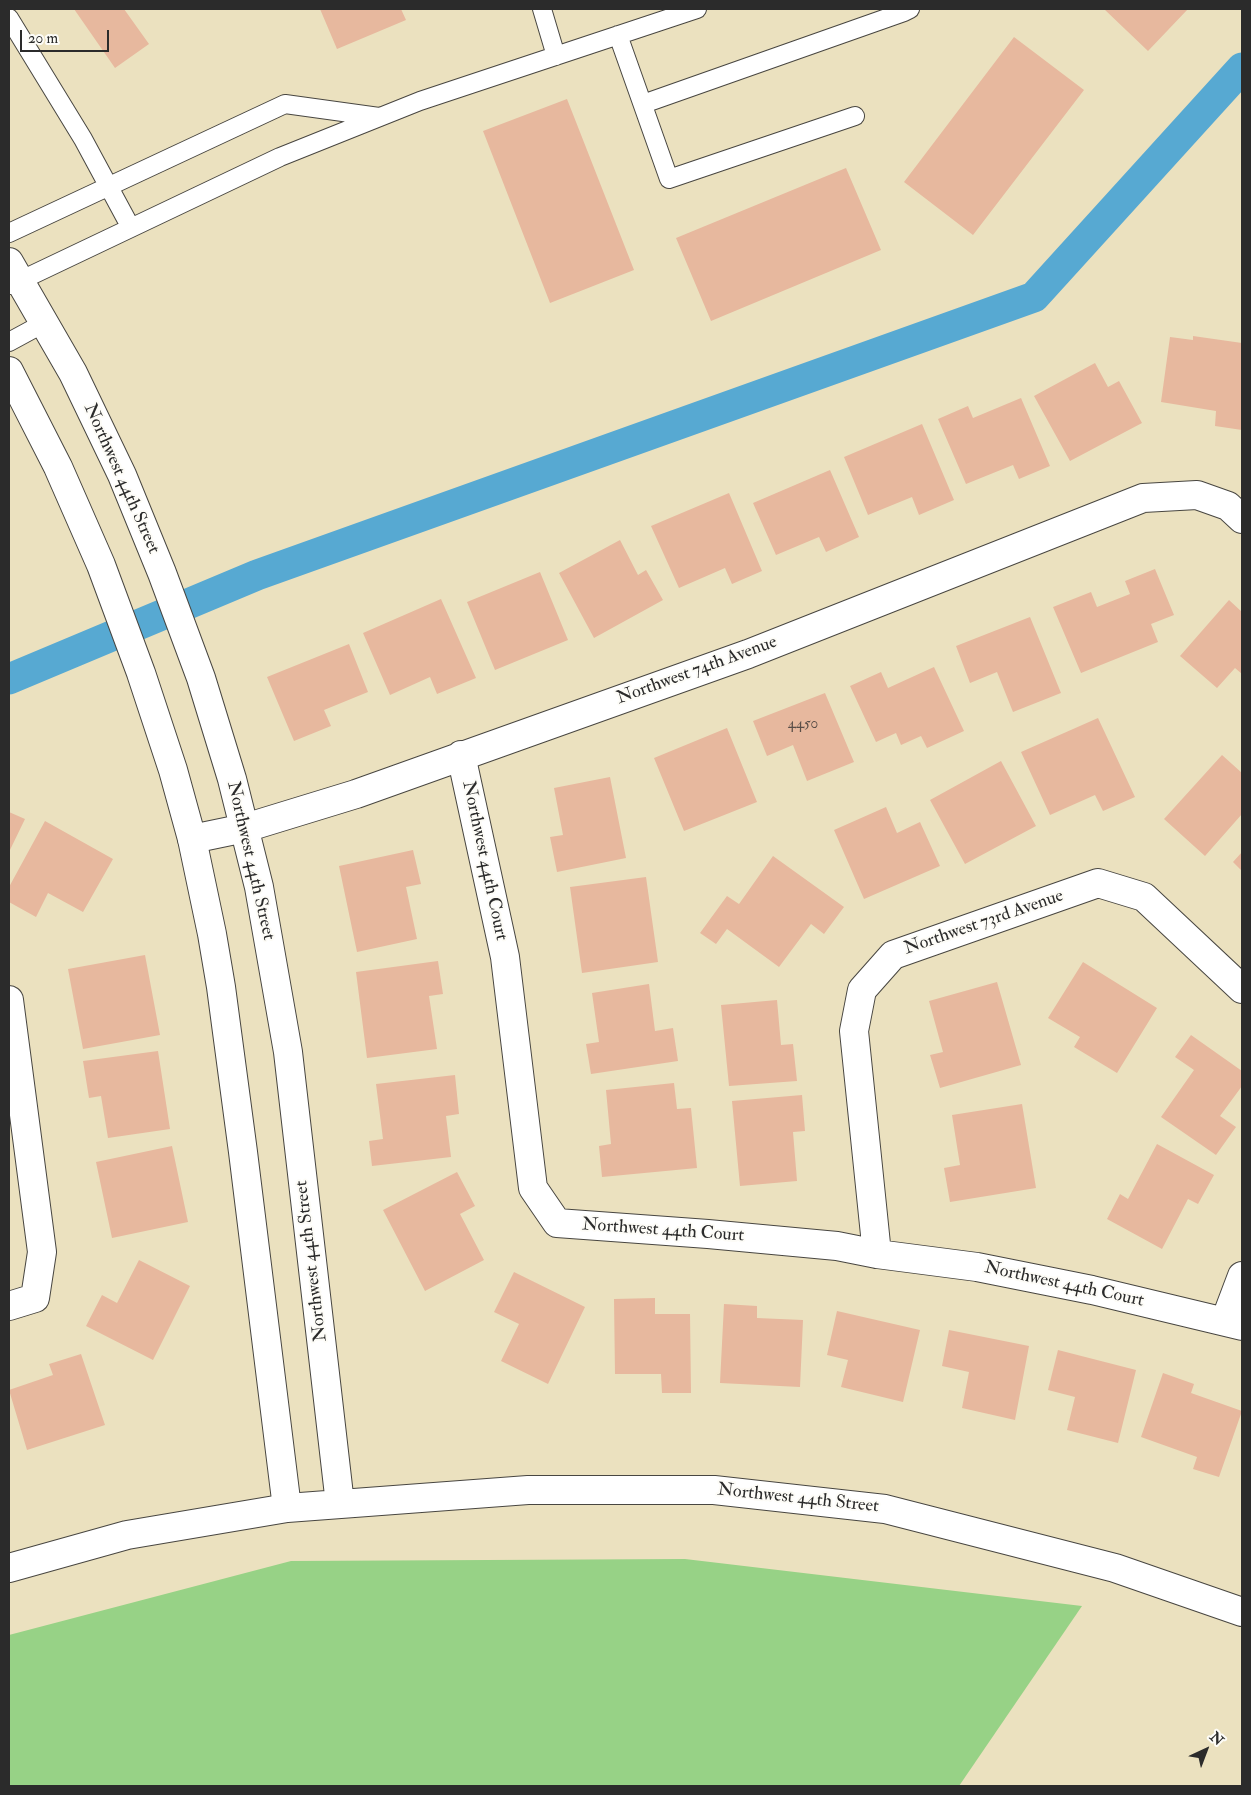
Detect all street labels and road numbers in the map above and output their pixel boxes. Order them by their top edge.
street label: Northwest 44th Street [78,400,164,558]
street label: Northwest 74th Avenue [614,632,780,710]
street label: Northwest 44th Court [457,779,511,943]
street label: Northwest 44th Street [221,780,279,942]
street label: Northwest 73rd Avenue [902,886,1066,960]
street label: Northwest 44th Street [291,1179,333,1343]
street label: Northwest 44th Court [581,1215,745,1247]
street label: Northwest 44th Court [982,1258,1146,1312]
street label: Northwest 44th Street [716,1480,880,1518]

